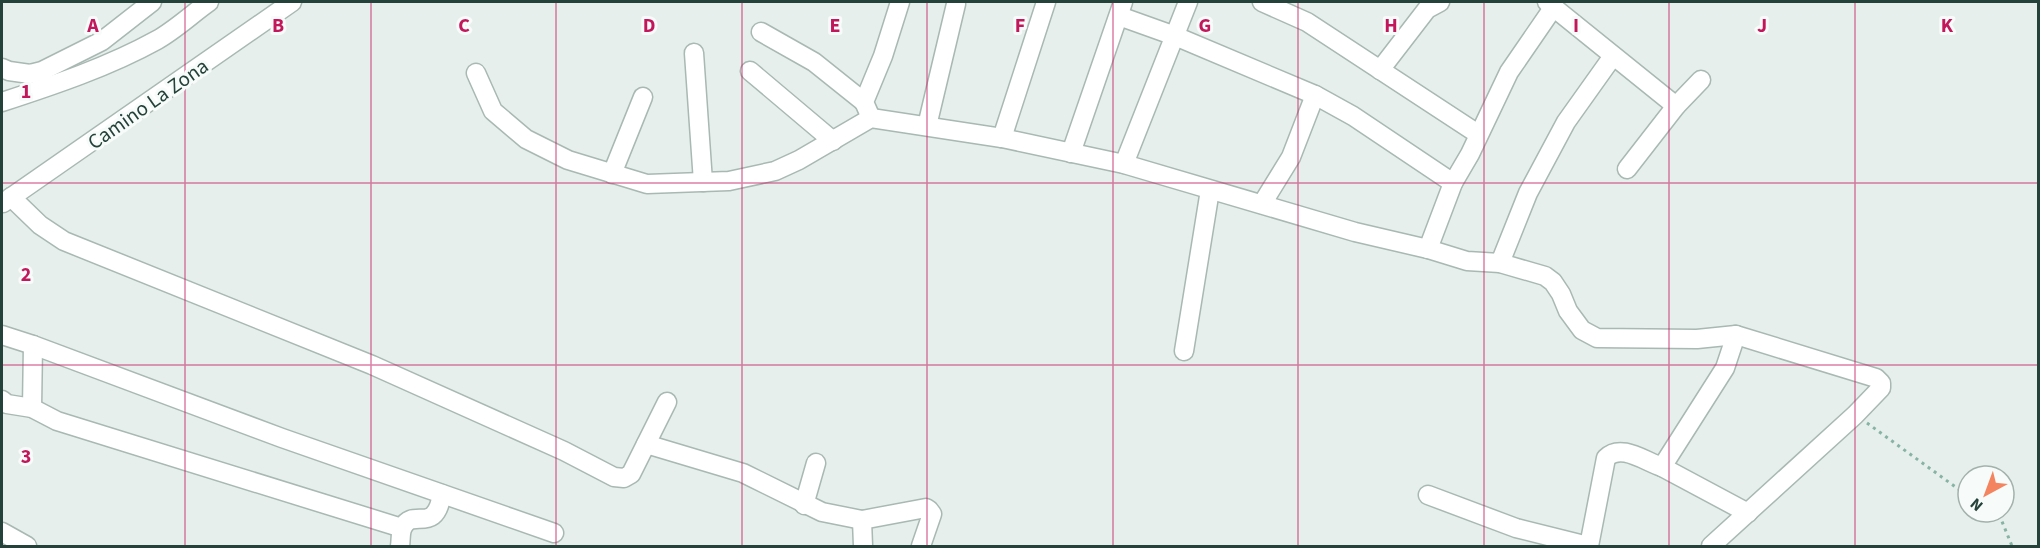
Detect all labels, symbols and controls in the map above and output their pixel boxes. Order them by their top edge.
text: A [86,12,99,40]
text: B [272,12,284,40]
text: C [458,12,470,40]
text: D [643,12,655,40]
text: E [830,12,840,40]
text: F [1015,12,1025,40]
text: G [1199,12,1211,40]
text: H [1384,12,1398,40]
text: I [1573,12,1579,40]
text: J [1757,12,1767,40]
text: K [1941,12,1954,40]
street label: Camino La Zona [81,51,215,157]
text: 1 [21,78,31,106]
text: 2 [21,261,31,289]
text: 3 [21,443,31,471]
north arrow [1956,464,2016,524]
text: N [1966,493,1988,516]

